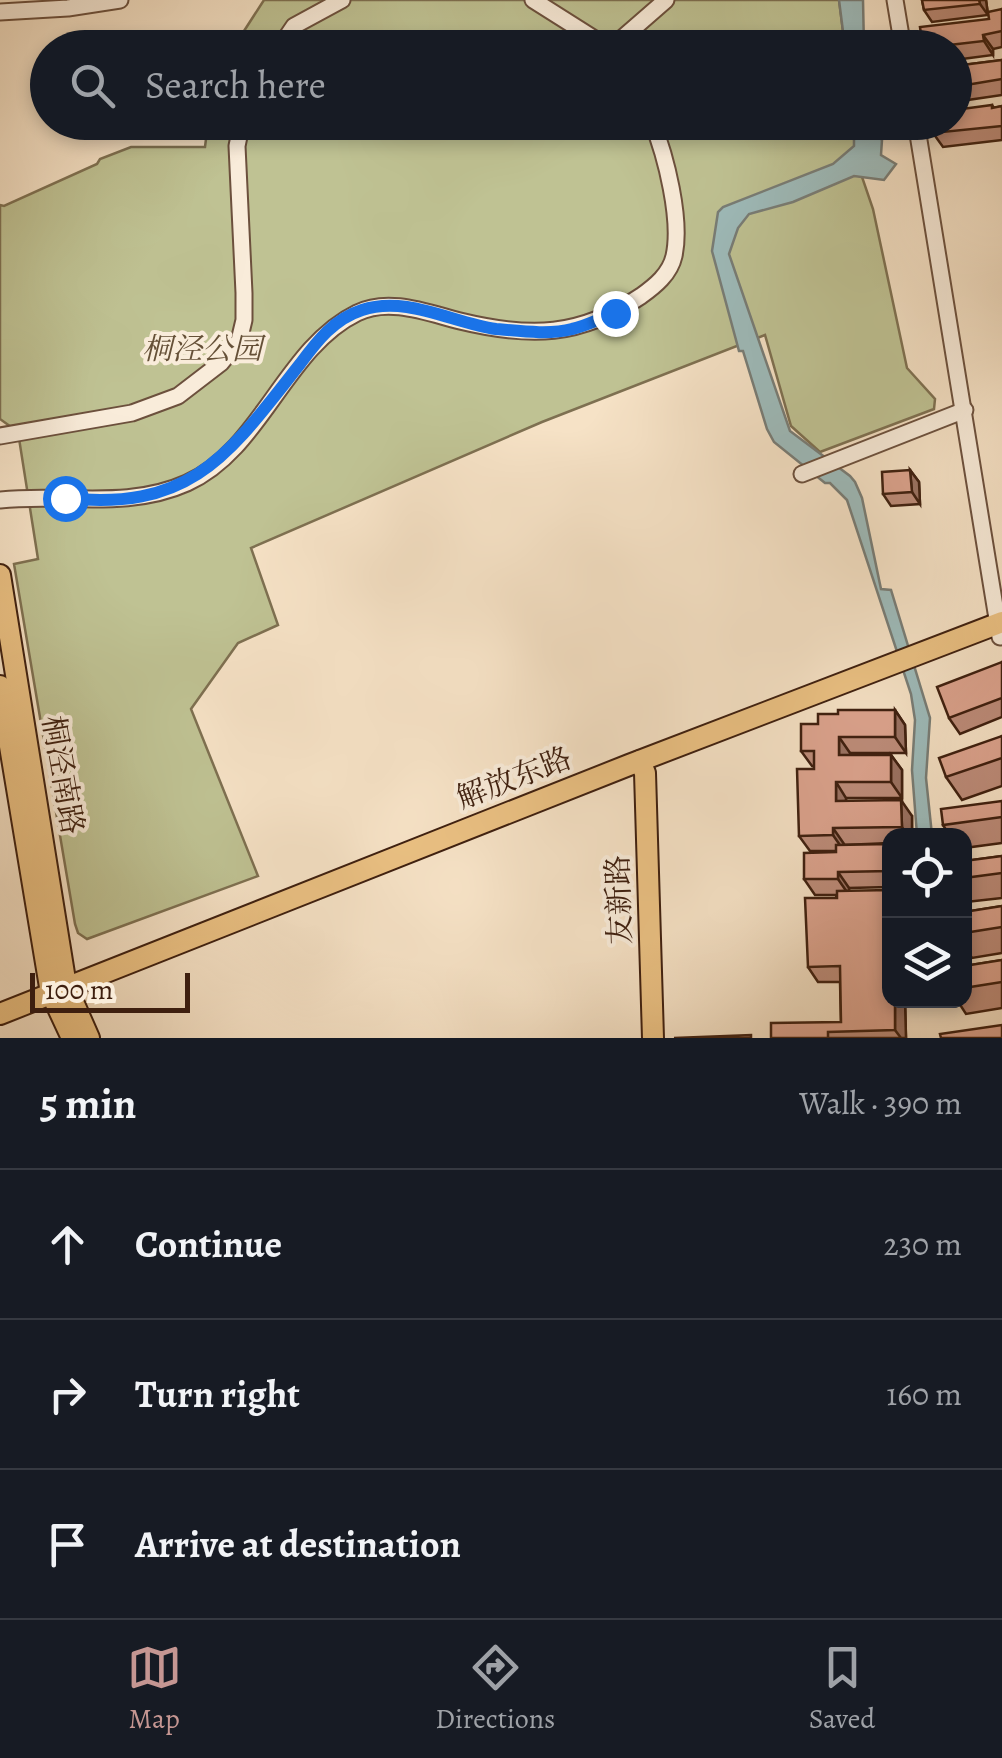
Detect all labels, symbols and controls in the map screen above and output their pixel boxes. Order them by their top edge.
search box [30,30,972,140]
icon: search [65,58,120,113]
text: Search here [145,59,326,111]
route end [593,291,639,337]
park label: 桐泾公园 [142,329,266,369]
route start [43,476,89,522]
street label: 桐泾南路 [33,712,93,838]
street label: 解放东路 [451,738,577,818]
map controls [882,828,972,1008]
button: locate [882,828,972,918]
street label: 友新路 [597,854,641,946]
button: layers [882,918,972,1008]
scale bar [30,968,190,1013]
text: 100 m [45,971,113,1009]
text: 5 min [40,1075,136,1132]
text: Walk · 390 m [799,1081,962,1125]
icon: ahead [40,1217,95,1272]
text: Continue [135,1218,282,1270]
text: 230 m [883,1222,962,1266]
icon: right [40,1367,95,1422]
text: Turn right [135,1368,300,1420]
text: 160 m [886,1372,962,1416]
icon: arrive [40,1517,95,1572]
text: Arrive at destination [135,1518,461,1570]
tab: Map [127,1640,182,1738]
tab: Directions [435,1640,555,1738]
tab: Saved [809,1640,875,1738]

